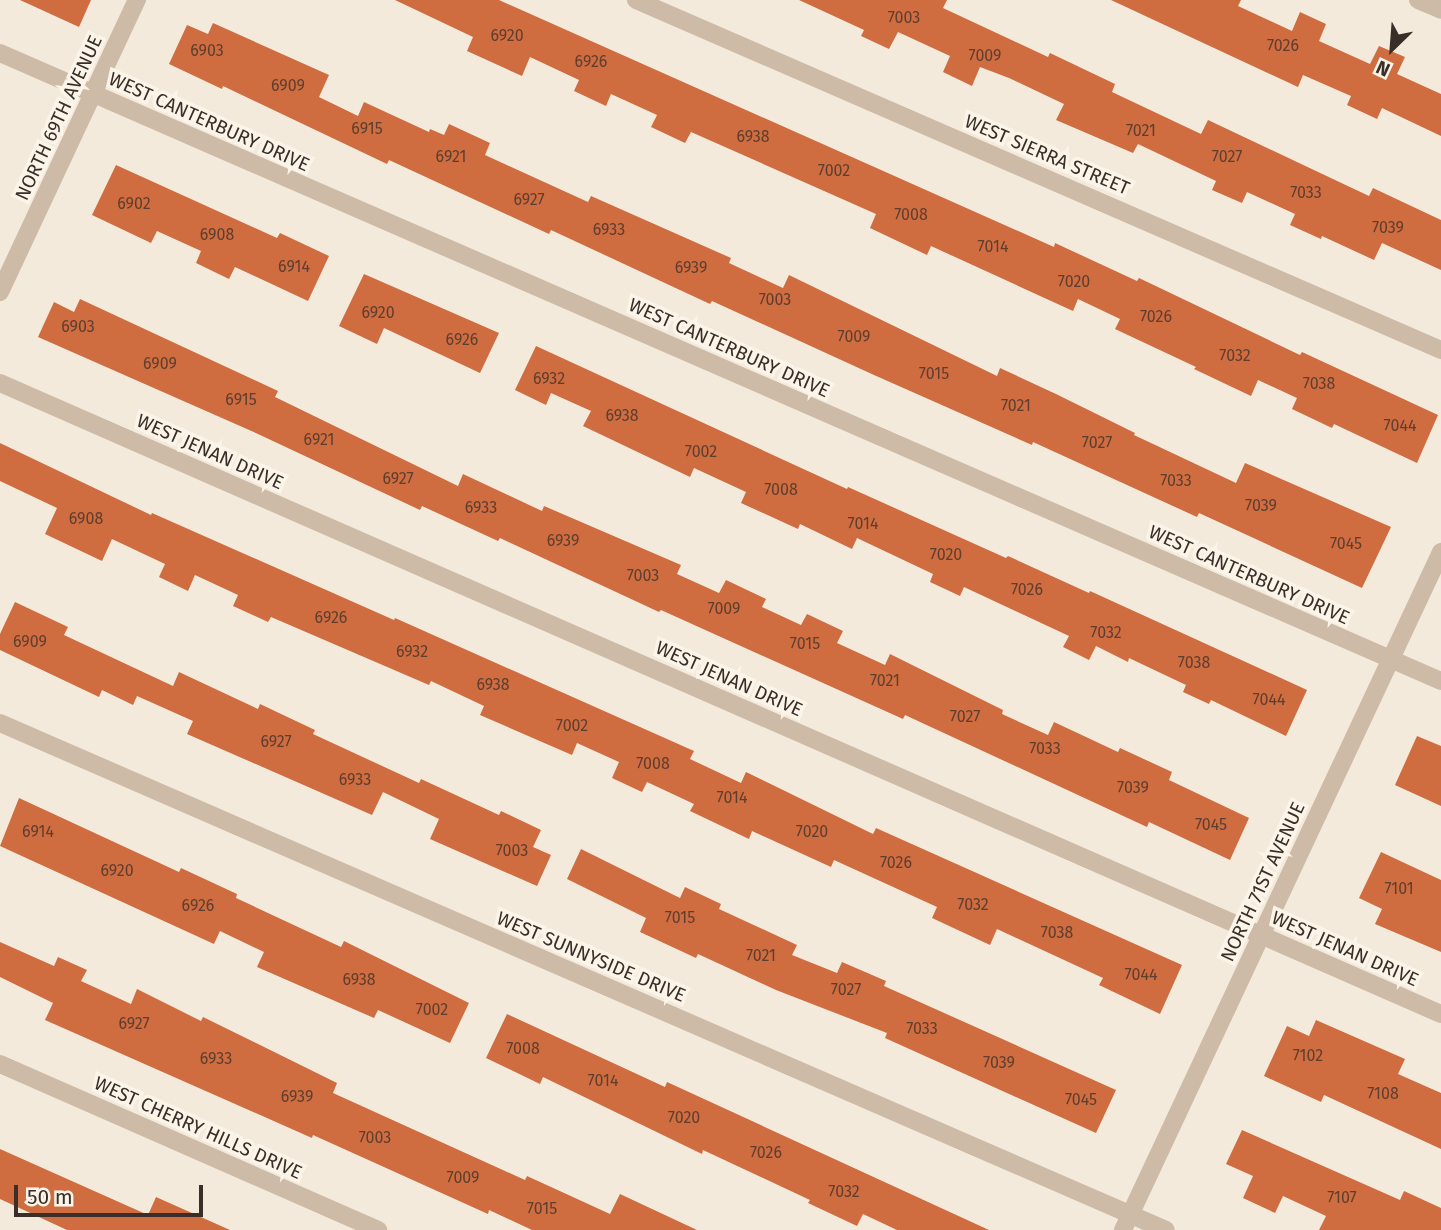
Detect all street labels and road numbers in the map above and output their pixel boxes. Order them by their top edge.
street label: NORTH 69TH AVENUE [11,32,107,204]
street label: WEST CANTERBURY DRIVE [105,67,313,177]
street label: WEST SIERRA STREET [961,110,1133,200]
street label: WEST CANTERBURY DRIVE [625,293,833,403]
street label: WEST JENAN DRIVE [133,409,287,495]
street label: WEST CANTERBURY DRIVE [1145,520,1353,630]
street label: WEST JENAN DRIVE [652,636,806,722]
street label: NORTH 71ST AVENUE [1216,799,1310,965]
street label: WEST JENAN DRIVE [1268,906,1422,992]
street label: WEST SUNNYSIDE DRIVE [493,907,689,1007]
street label: WEST CHERRY HILLS DRIVE [91,1072,305,1184]

